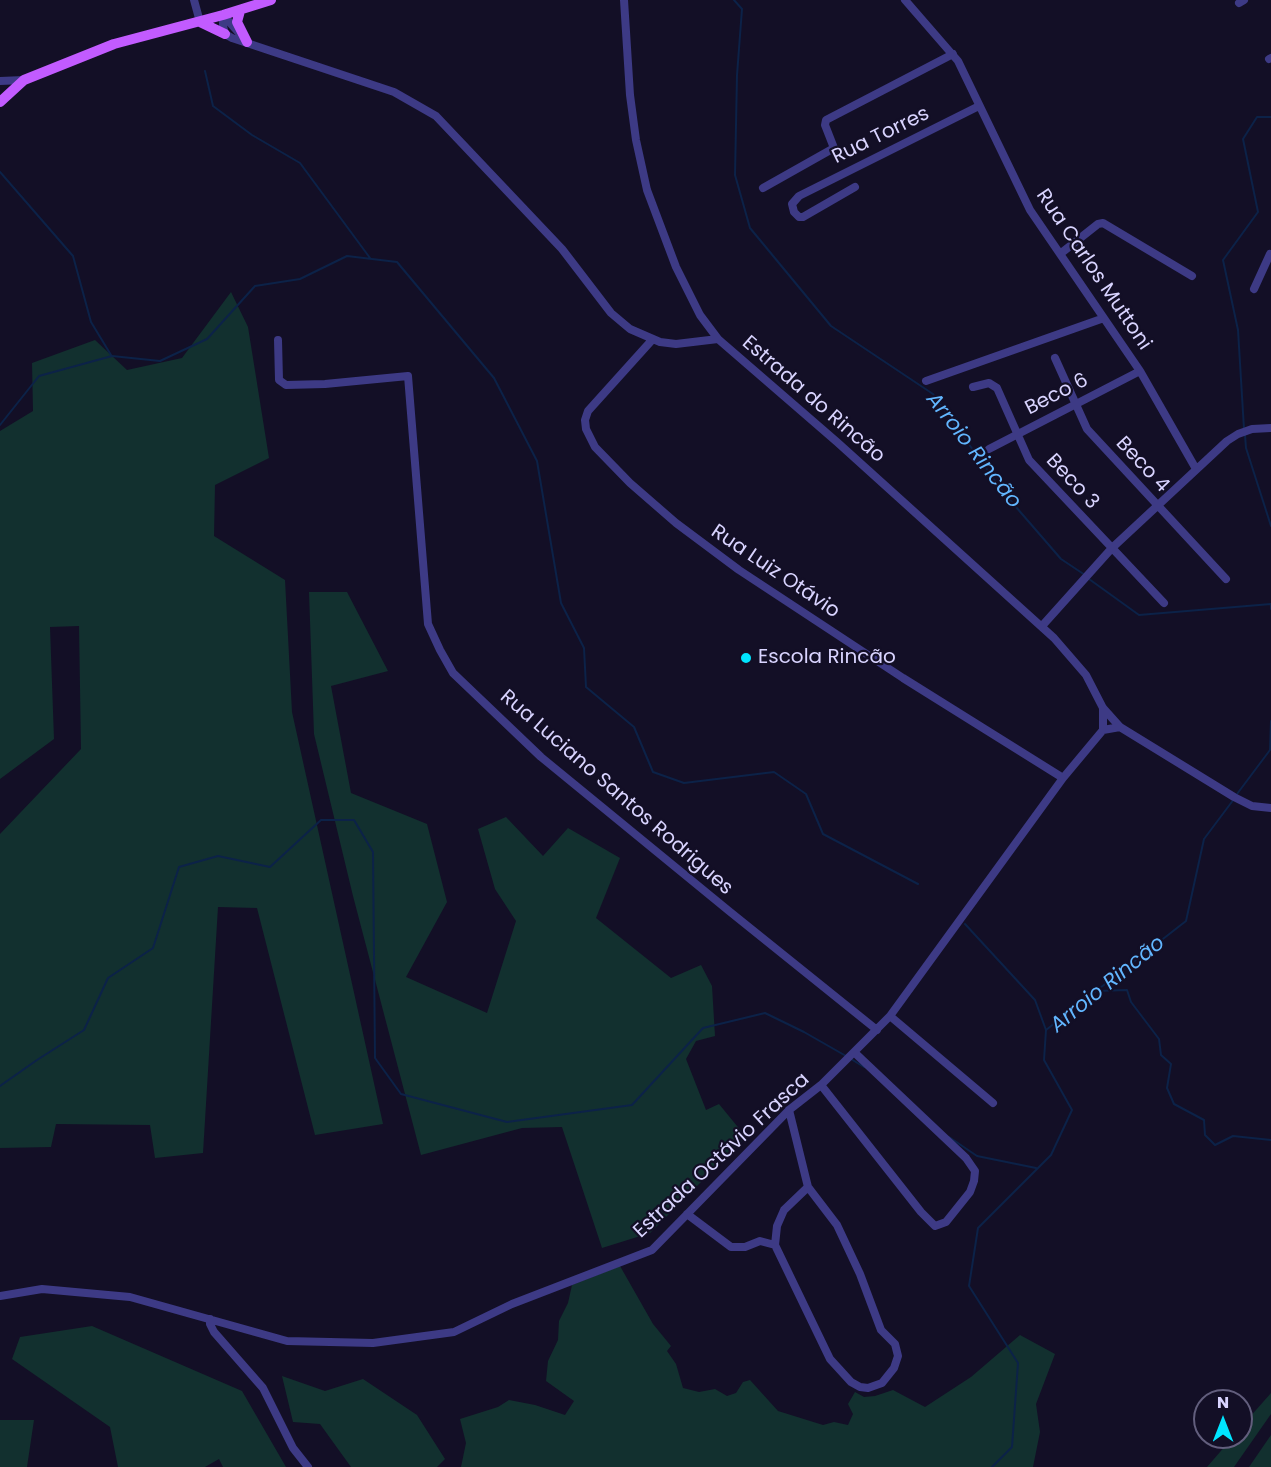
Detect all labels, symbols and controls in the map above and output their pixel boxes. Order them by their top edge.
street label: Rua Torres [828,102,934,170]
street label: Rua Carlos Muttoni [1030,185,1156,355]
street label: Estrada do Rincão [737,331,889,469]
street label: Beco 6 [1021,369,1093,421]
water label: Arroio Rincão [920,388,1026,514]
street label: Beco 4 [1110,432,1174,498]
street label: Beco 3 [1040,449,1104,515]
street label: Rua Luiz Otávio [706,520,844,624]
place label: Escola Rincão [758,646,896,670]
marker: Escola Rincão [739,651,753,665]
street label: Rua Luciano Santos Rodrigues [495,685,737,901]
water label: Arroio Rincão [1046,931,1170,1039]
street label: Estrada Octávio Frasca [629,1068,815,1244]
north arrow [1193,1389,1253,1449]
text: N [1217,1391,1229,1414]

